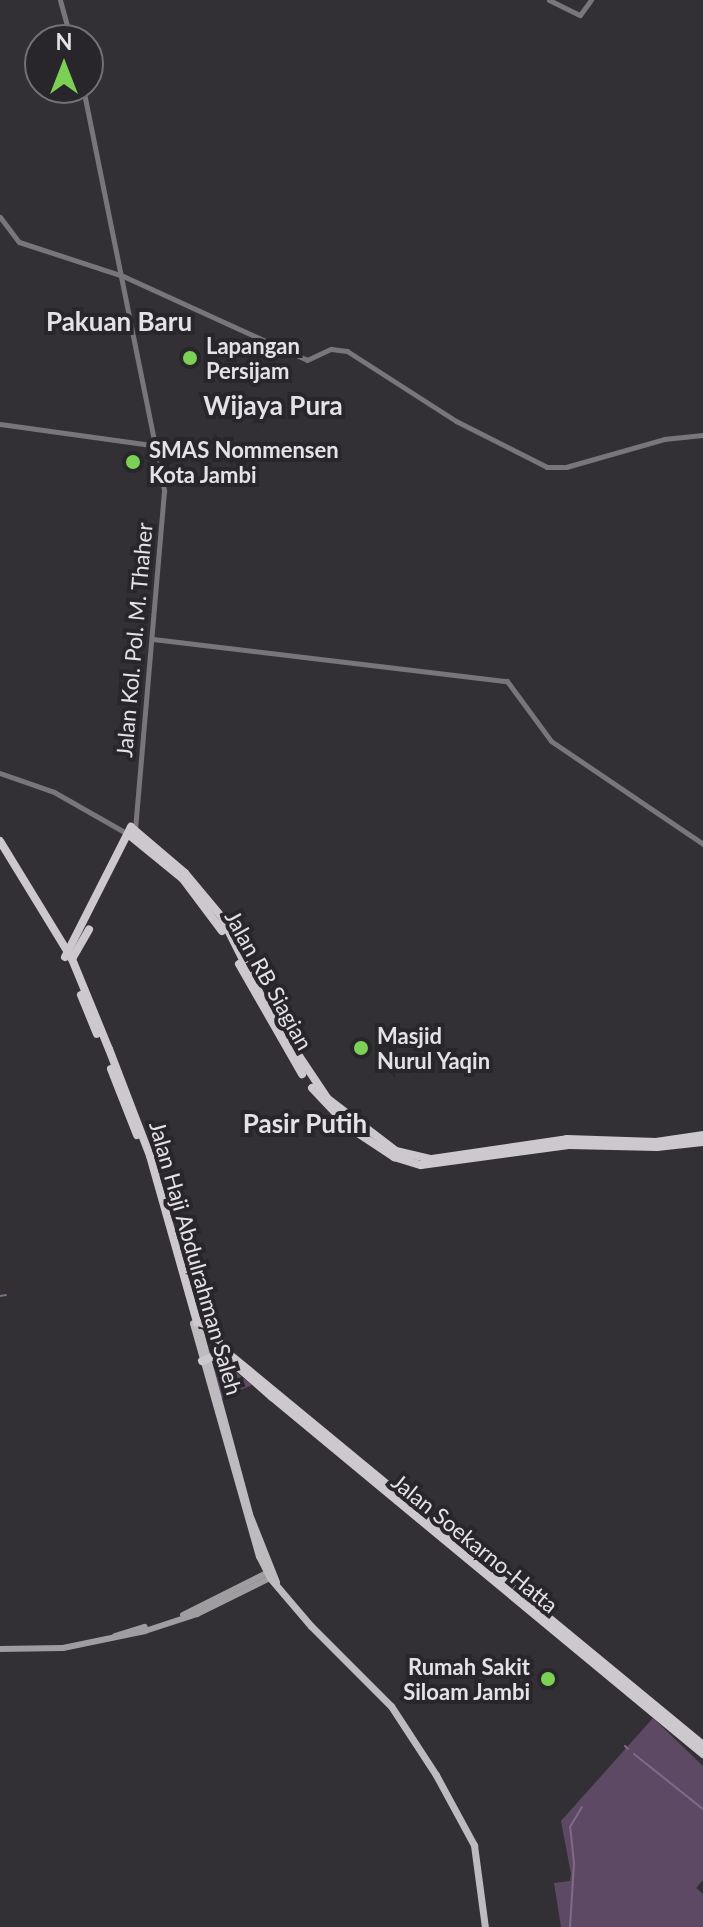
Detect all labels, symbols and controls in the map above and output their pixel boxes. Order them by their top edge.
north arrow [24,24,104,104]
text: N [56,28,72,55]
district label: Pakuan Baru [46,306,192,338]
place label: Lapangan Persijam [206,332,300,384]
marker: Lapangan Persijam [181,349,199,367]
district label: Wijaya Pura [203,390,343,422]
place label: SMAS Nommensen Kota Jambi [149,436,339,488]
marker: SMAS Nommensen Kota Jambi [124,453,142,471]
street label: Jalan Kol. Pol. M. Thaher [111,521,157,759]
street label: Jalan RB Siagian [220,906,318,1054]
place label: Masjid Nurul Yaqin [377,1022,491,1074]
marker: Masjid Nurul Yaqin [352,1039,370,1057]
district label: Pasir Putih [242,1108,368,1140]
street label: Jalan Haji Abdulrahman Saleh [144,1118,248,1398]
street label: Jalan Soekarno-Hatta [387,1468,563,1618]
place label: Rumah Sakit Siloam Jambi [403,1653,530,1704]
marker: Rumah Sakit Siloam Jambi [537,1668,559,1690]

